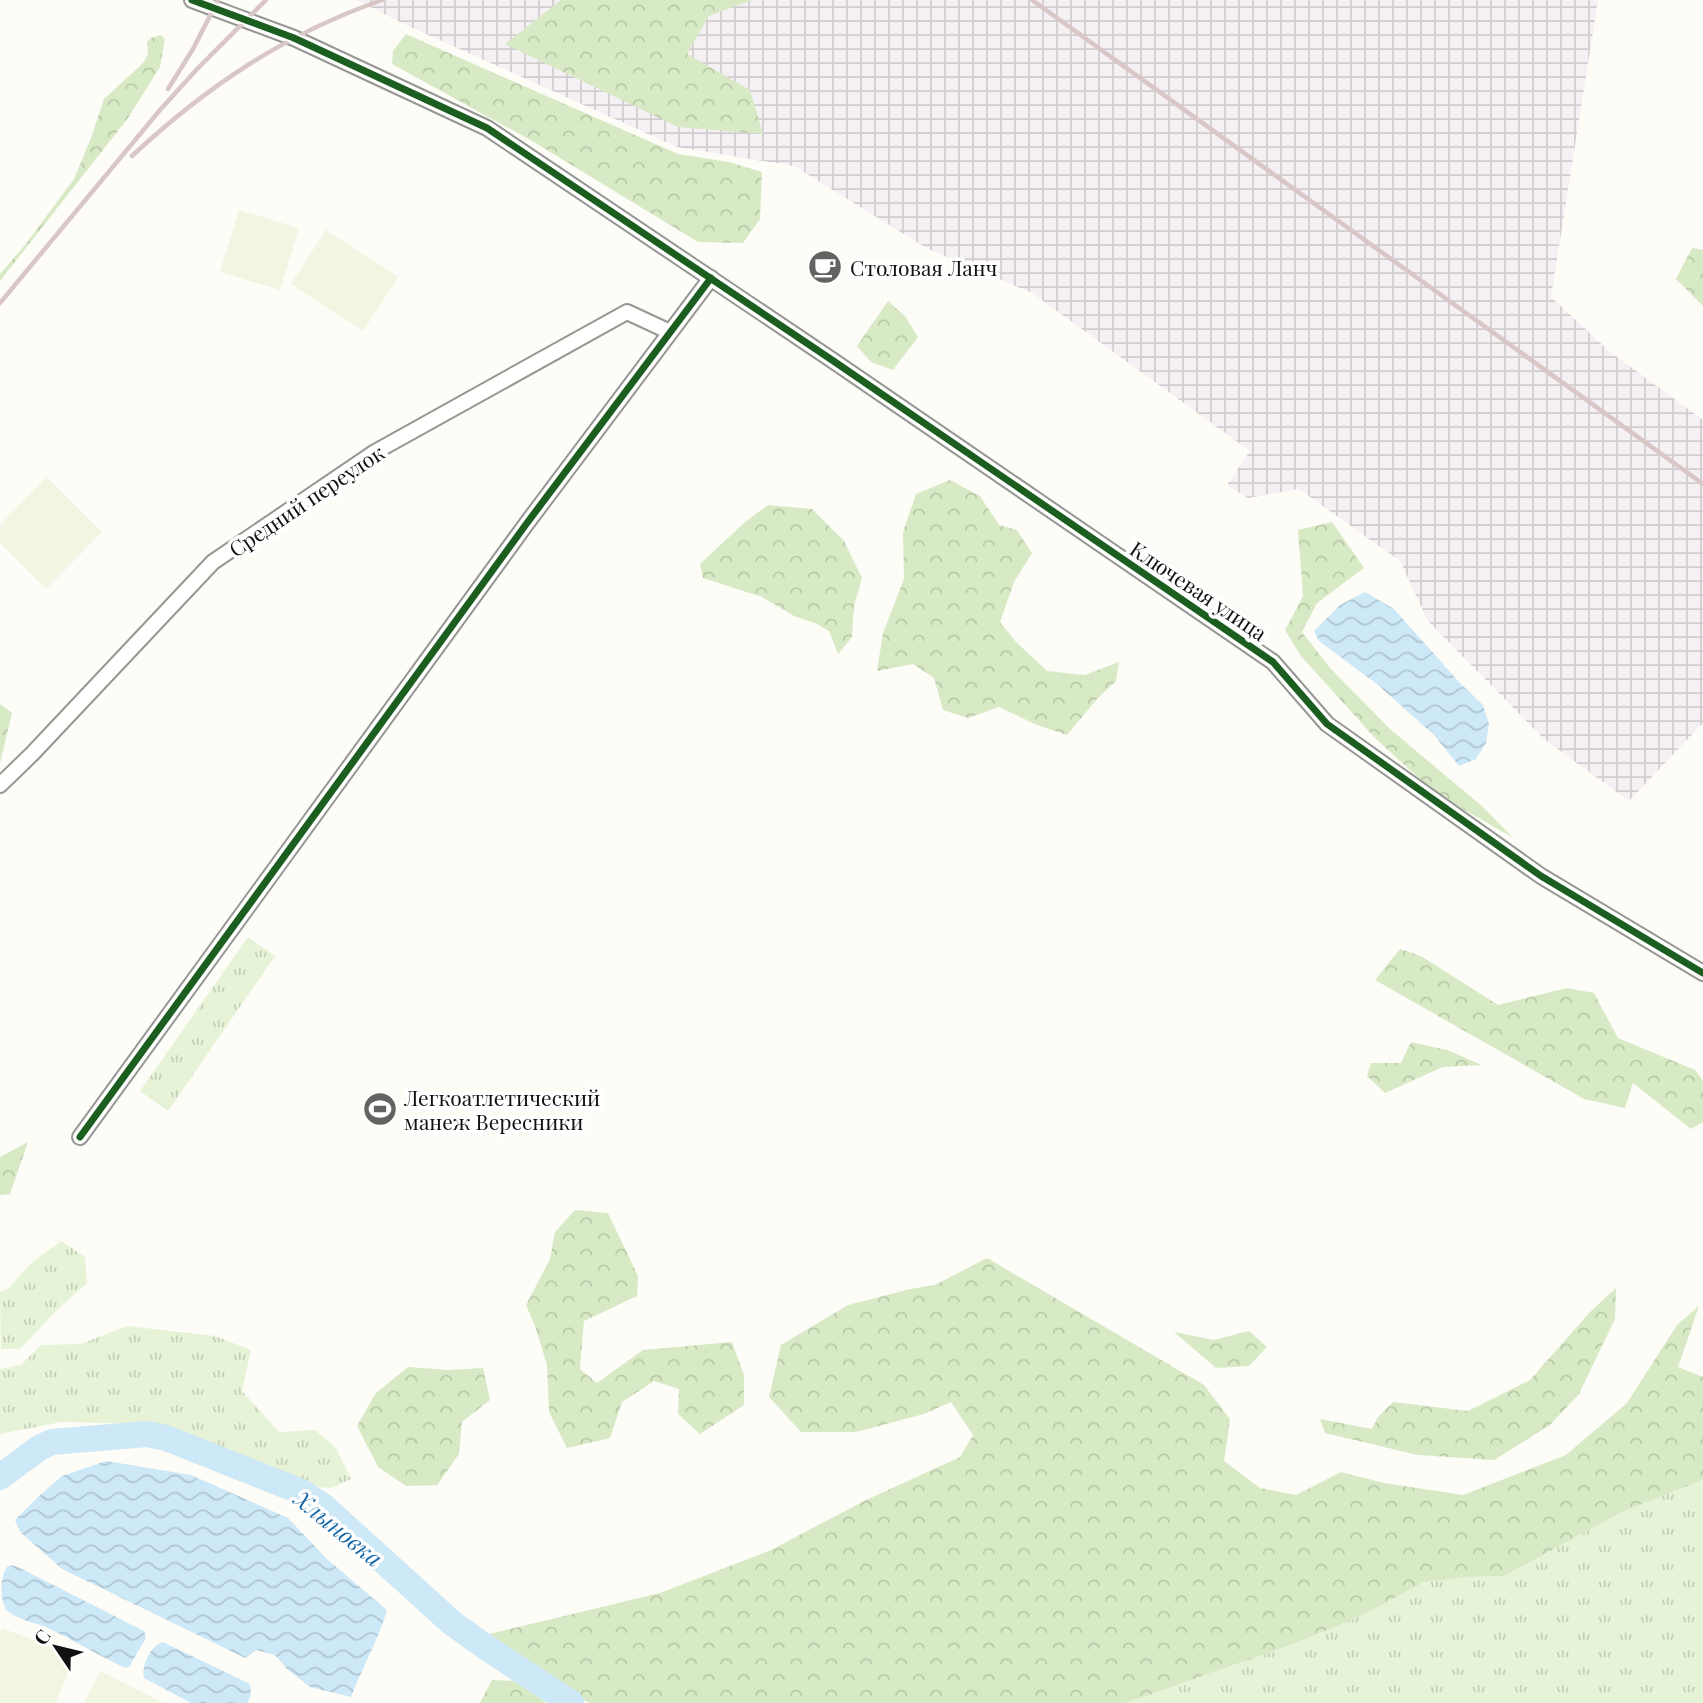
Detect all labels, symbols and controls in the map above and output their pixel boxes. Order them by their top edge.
cafe icon: Столовая Ланч [806,248,844,286]
place label: Столовая Ланч [850,253,998,281]
street label: Средний переулок [223,438,389,562]
street label: Ключевая улица [1125,534,1273,646]
place label: Легкоатлетический манеж Вересники [403,1083,600,1135]
sports icon: Легкоатлетический манеж Вересники [361,1090,399,1128]
water label: Хлыновка [288,1482,390,1573]
north arrow [21,1612,91,1682]
text: С [27,1624,56,1650]

